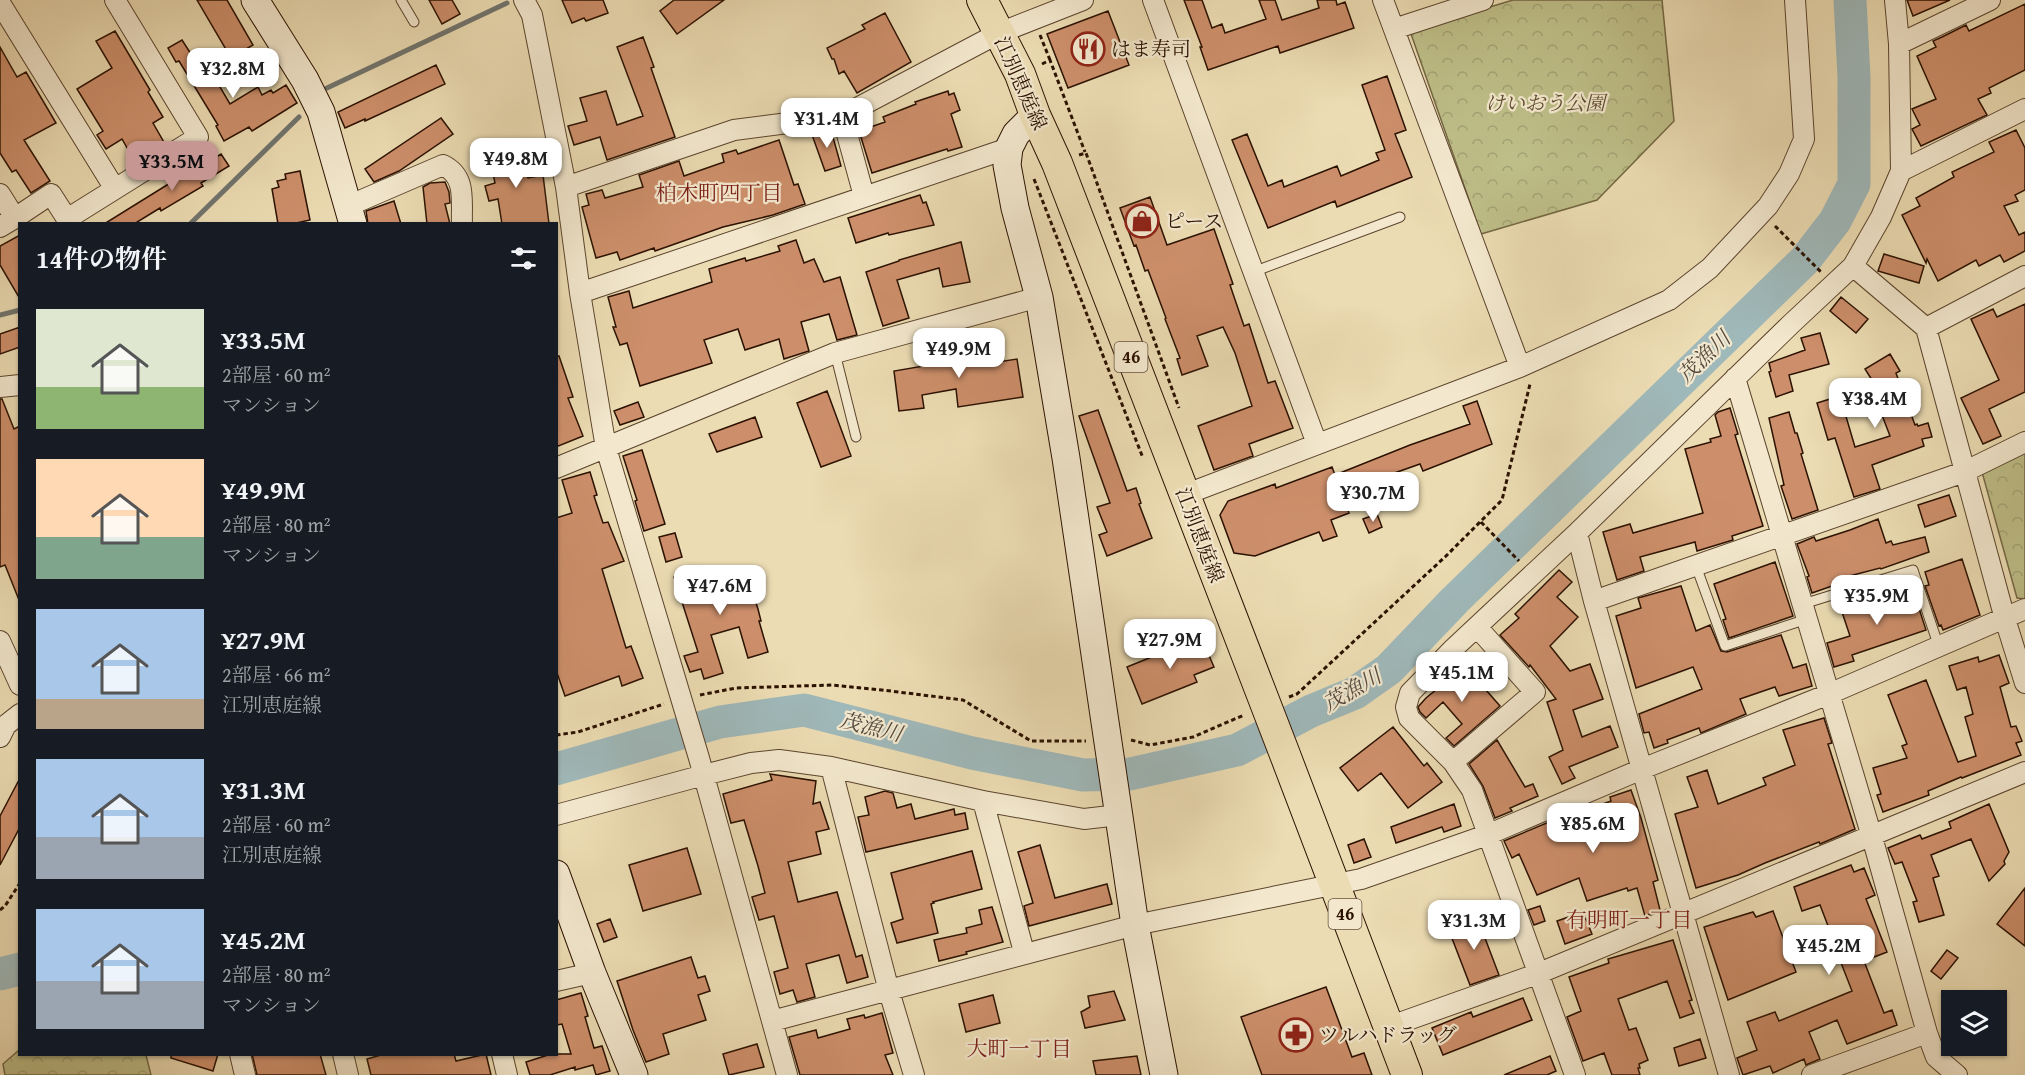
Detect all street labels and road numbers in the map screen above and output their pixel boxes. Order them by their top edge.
street label: 江別恵庭線 [988,31,1055,134]
road number: 46 [1114,342,1148,372]
street label: 江別恵庭線 [1169,483,1232,587]
road number: 46 [1328,899,1362,929]

